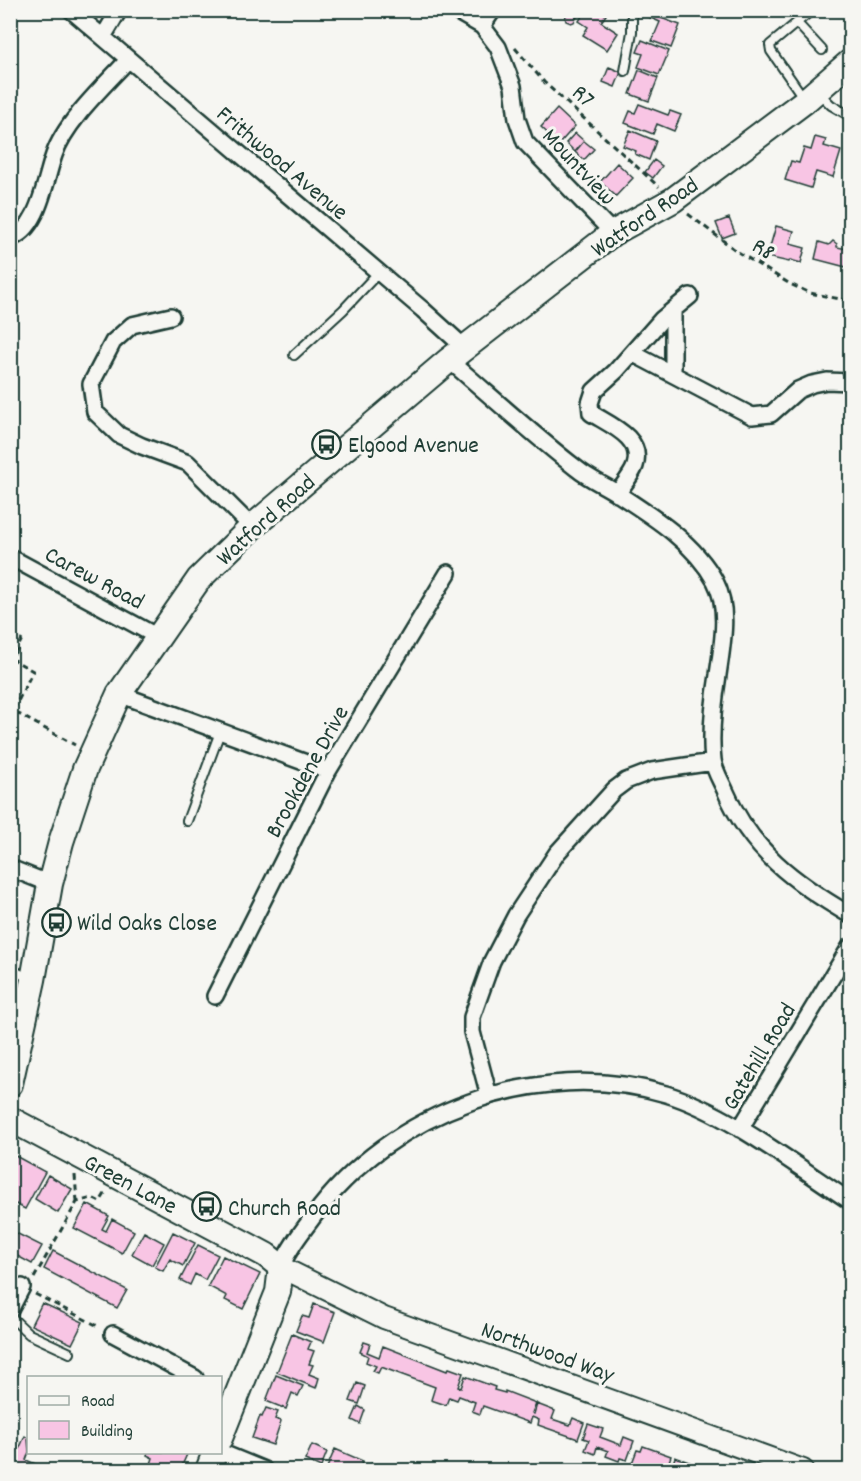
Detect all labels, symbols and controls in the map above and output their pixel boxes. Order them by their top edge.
street label: R7 [563,78,601,117]
street label: Frithwood Avenue [208,99,354,230]
street label: Mountview [533,122,623,215]
street label: Watford Road [585,170,706,267]
street label: R8 [744,230,780,271]
bus stop icon: Elgood Avenue [311,428,343,460]
place label: Elgood Avenue [348,430,479,464]
street label: Watford Road [210,467,324,575]
street label: Carew Road [38,539,149,620]
street label: Brookdene Drive [258,700,359,845]
bus stop icon: Wild Oaks Close [40,906,72,938]
place label: Wild Oaks Close [77,908,217,942]
street label: Gatehill Road [715,997,806,1118]
street label: Green Lane [77,1147,182,1224]
bus stop icon: Church Road [191,1191,223,1223]
place label: Church Road [228,1193,341,1227]
street label: Northwood Way [476,1314,620,1394]
legend [27,1376,222,1454]
text: Road [81,1390,115,1415]
text: Building [81,1420,133,1445]

